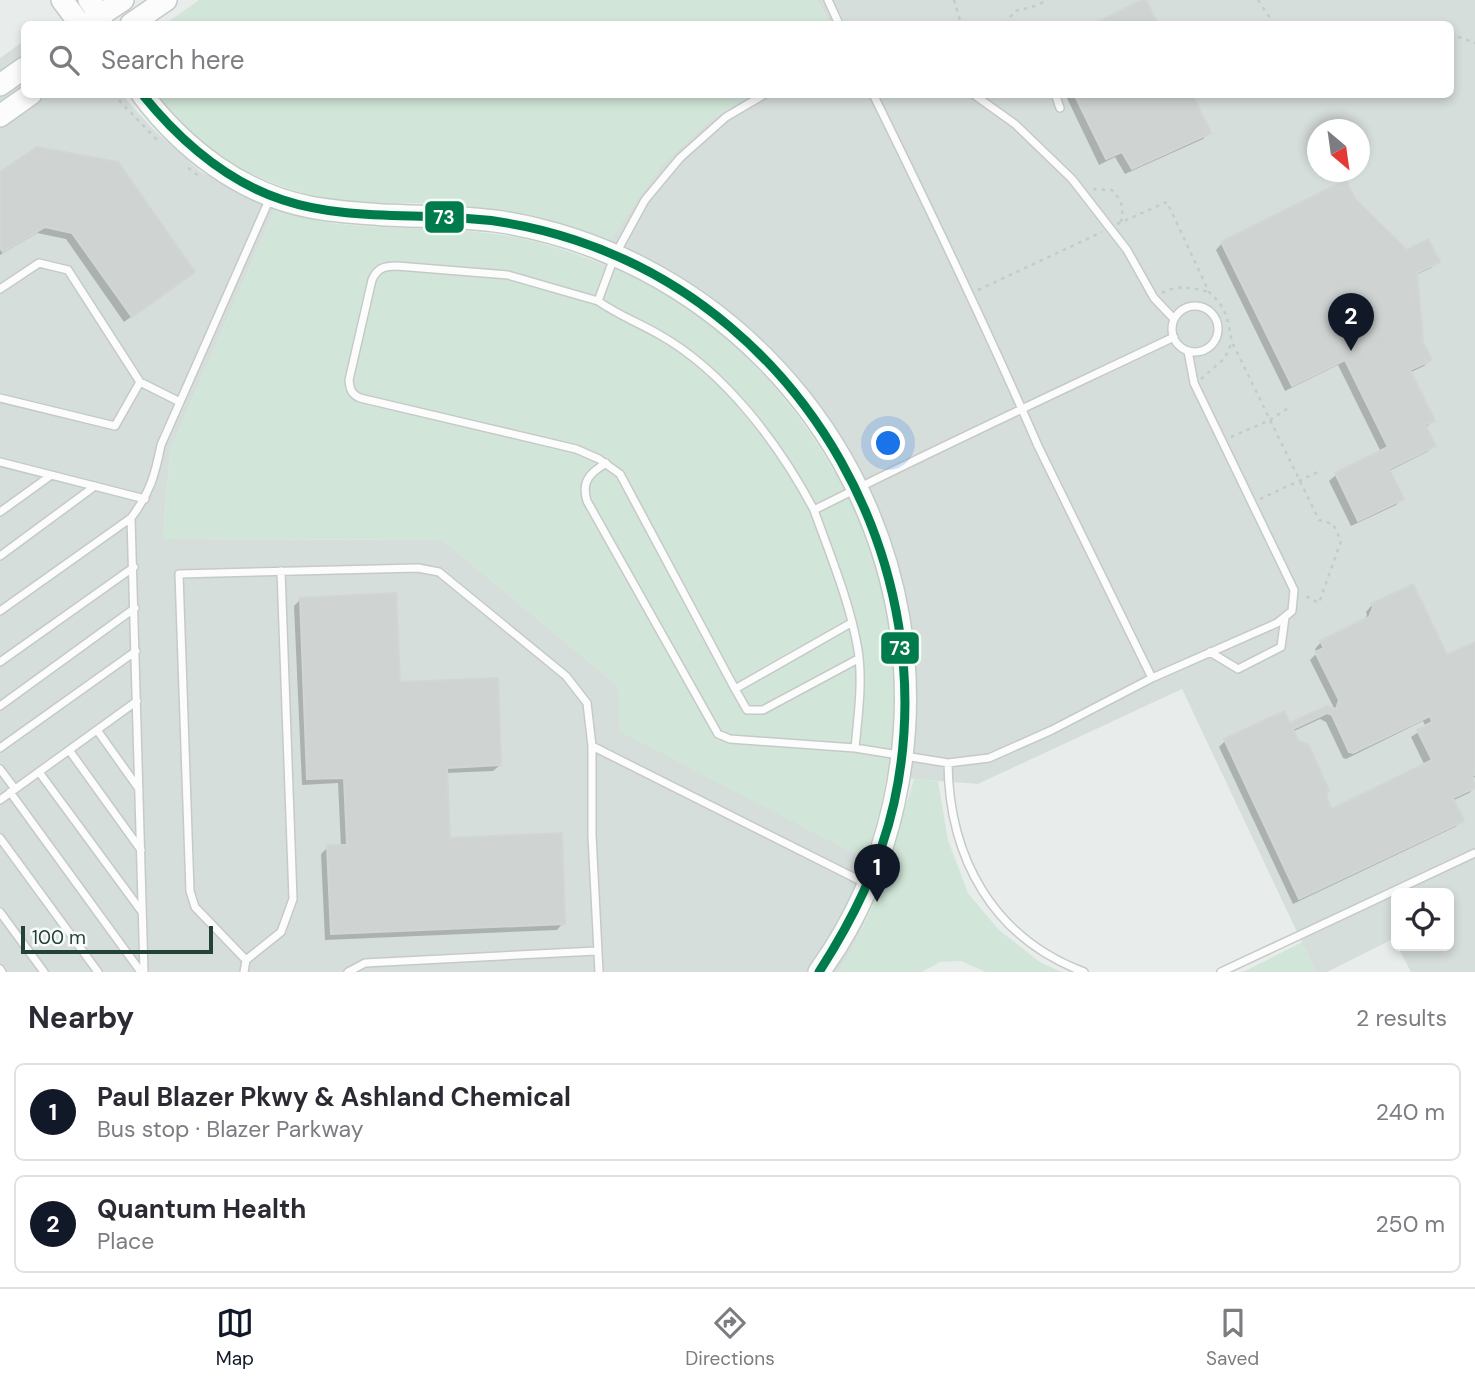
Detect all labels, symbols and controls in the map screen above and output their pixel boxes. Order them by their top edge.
search box [21,21,1454,98]
icon: search [45,41,83,79]
text: Search here [101,43,244,77]
north arrow [1307,119,1370,182]
line badge: 73 [424,200,465,234]
text: 73 [433,205,455,230]
pin: 2 [1328,293,1374,351]
your location [871,426,905,460]
line badge: 73 [880,631,920,665]
text: 73 [889,636,911,661]
pin: 1 [854,844,900,902]
map controls [1391,888,1454,951]
button: locate [1391,888,1454,951]
scale bar [21,923,214,955]
text: 100 m [32,925,86,950]
text: Nearby [28,998,134,1037]
text: 2 results [1356,1003,1447,1033]
text: Paul Blazer Pkwy & Ashland Chemical [97,1080,571,1114]
text: 1 [49,1097,57,1127]
text: 240 m [1376,1097,1445,1127]
text: Bus stop · Blazer Parkway [97,1114,364,1144]
text: Quantum Health [97,1192,306,1226]
text: 2 [46,1209,60,1239]
text: 250 m [1375,1209,1445,1239]
text: Place [97,1226,154,1256]
tab: Map [216,1304,254,1371]
tab: Directions [685,1304,775,1371]
tab: Saved [1206,1304,1259,1371]

